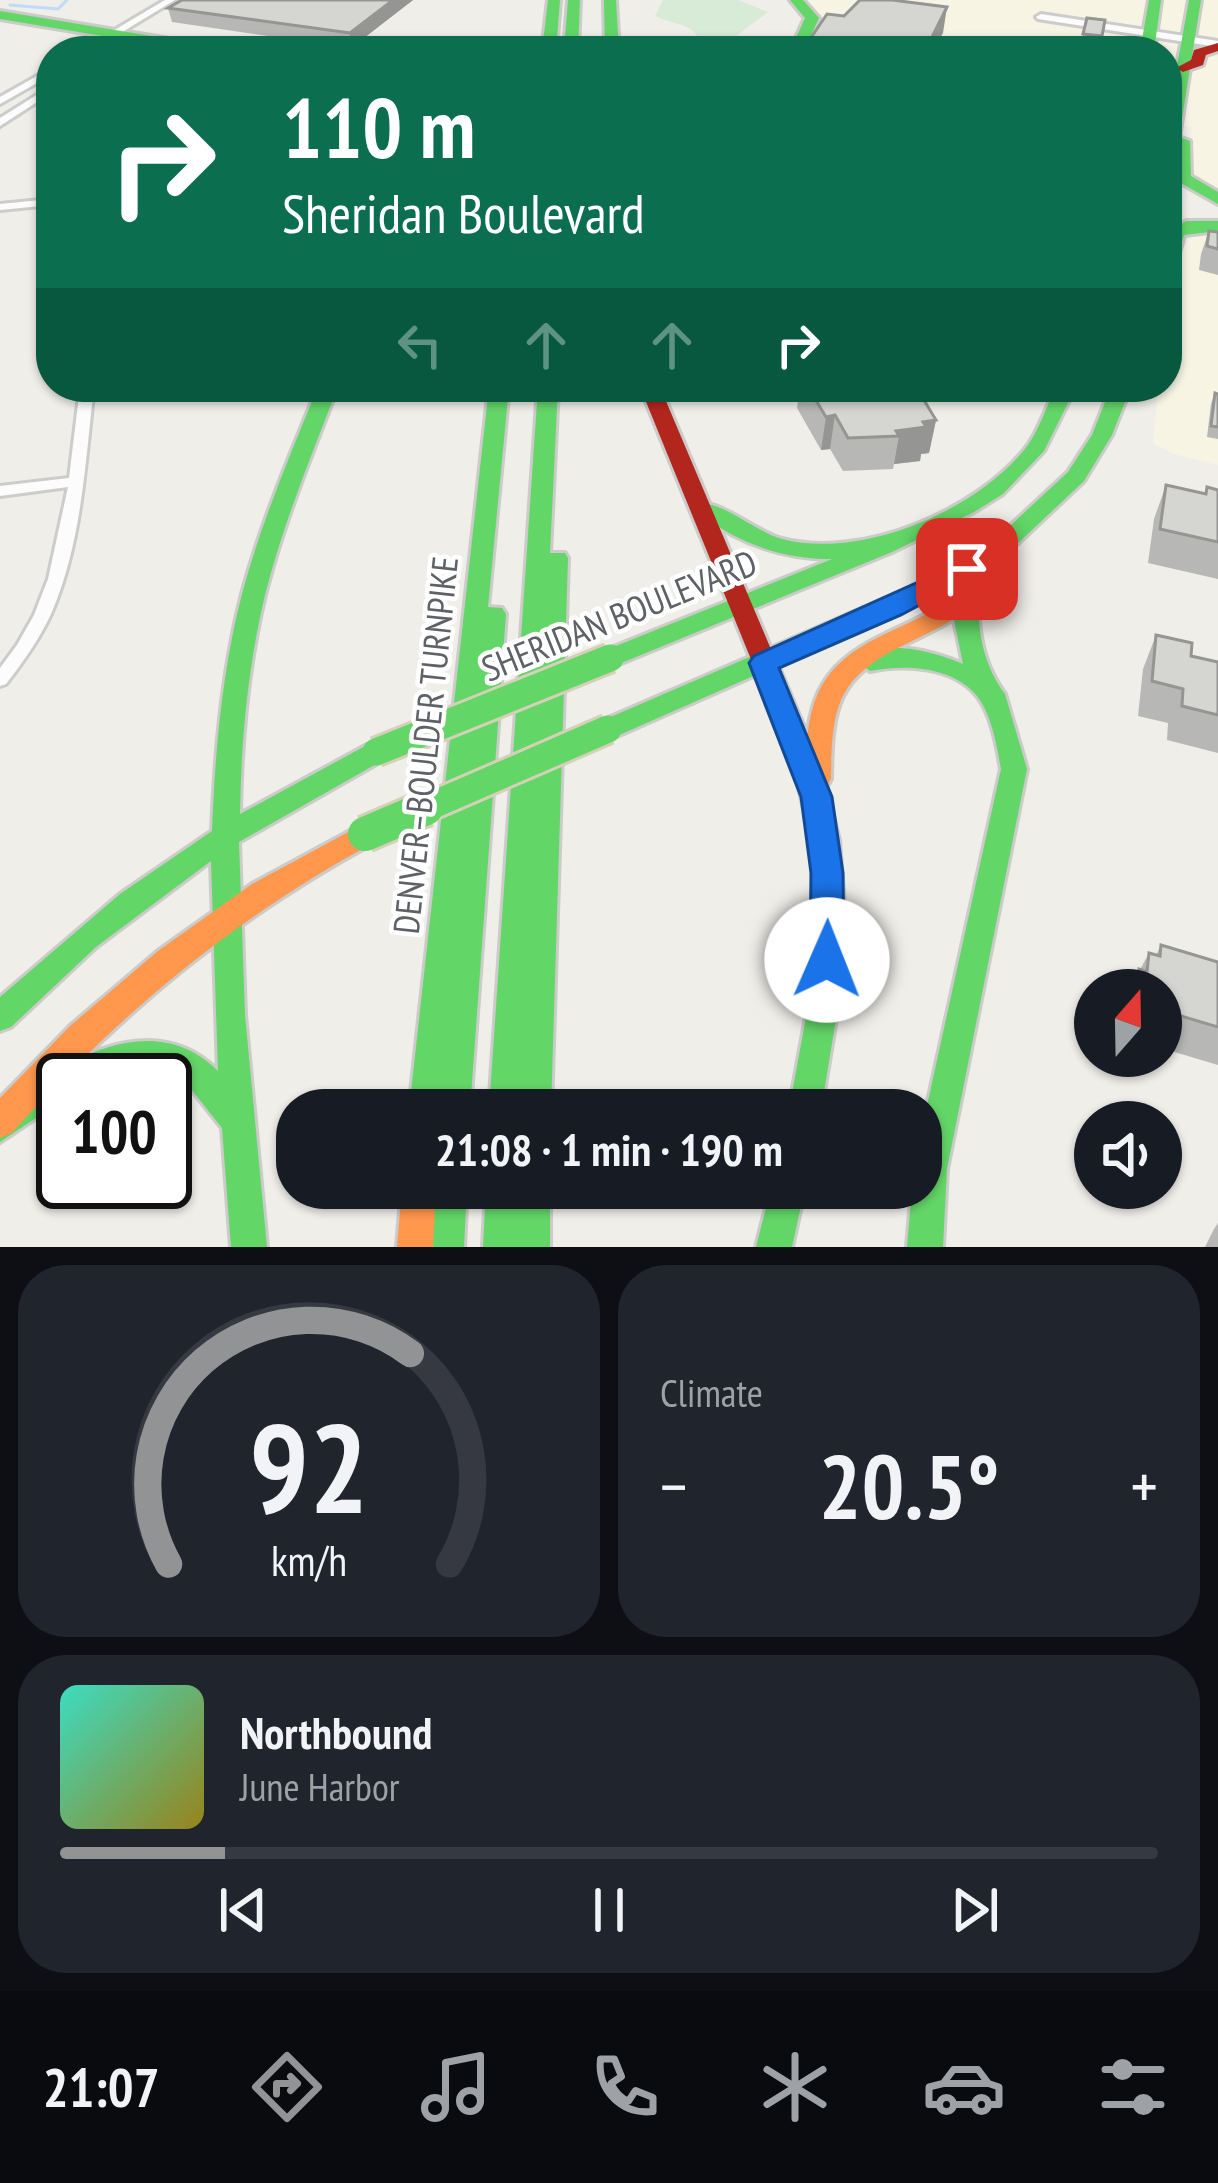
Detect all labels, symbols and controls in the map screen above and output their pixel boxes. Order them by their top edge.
text: 110 m [282,72,475,181]
icon: right [84,84,240,240]
text: Sheridan Boulevard [282,178,645,248]
icon: left [387,312,453,378]
icon: ahead [513,312,579,378]
icon: ahead [639,312,705,378]
icon: right [765,312,831,378]
pin [916,518,1018,620]
icon: arrive [934,536,1000,602]
street label: SHERIDAN BOULEVARD [475,538,763,692]
street label: DENVER–BOULDER TURNPIKE [382,554,468,936]
position arrow [764,897,890,1023]
north arrow [1074,969,1182,1077]
map controls [1074,969,1182,1209]
speed limit sign: 100 [36,1053,192,1209]
button: sound [1074,1101,1182,1209]
text: 21:08 · 1 min · 190 m [435,1120,783,1178]
text: Climate [660,1367,763,1418]
text: 92 [249,1386,369,1547]
text: 20.5° [819,1427,999,1544]
text: − [660,1443,687,1528]
text: + [1131,1443,1158,1528]
text: km/h [271,1532,347,1588]
text: Northbound [240,1703,432,1761]
text: June Harbor [240,1761,399,1812]
icon: previous [210,1877,276,1943]
icon: pause [576,1877,642,1943]
icon: next [942,1877,1008,1943]
icon: directions [245,2045,329,2129]
icon: music [414,2045,498,2129]
icon: phone [583,2045,667,2129]
icon: climate [753,2045,837,2129]
icon: car [922,2045,1006,2129]
icon: filters [1091,2045,1175,2129]
text: 21:07 [43,2052,159,2122]

